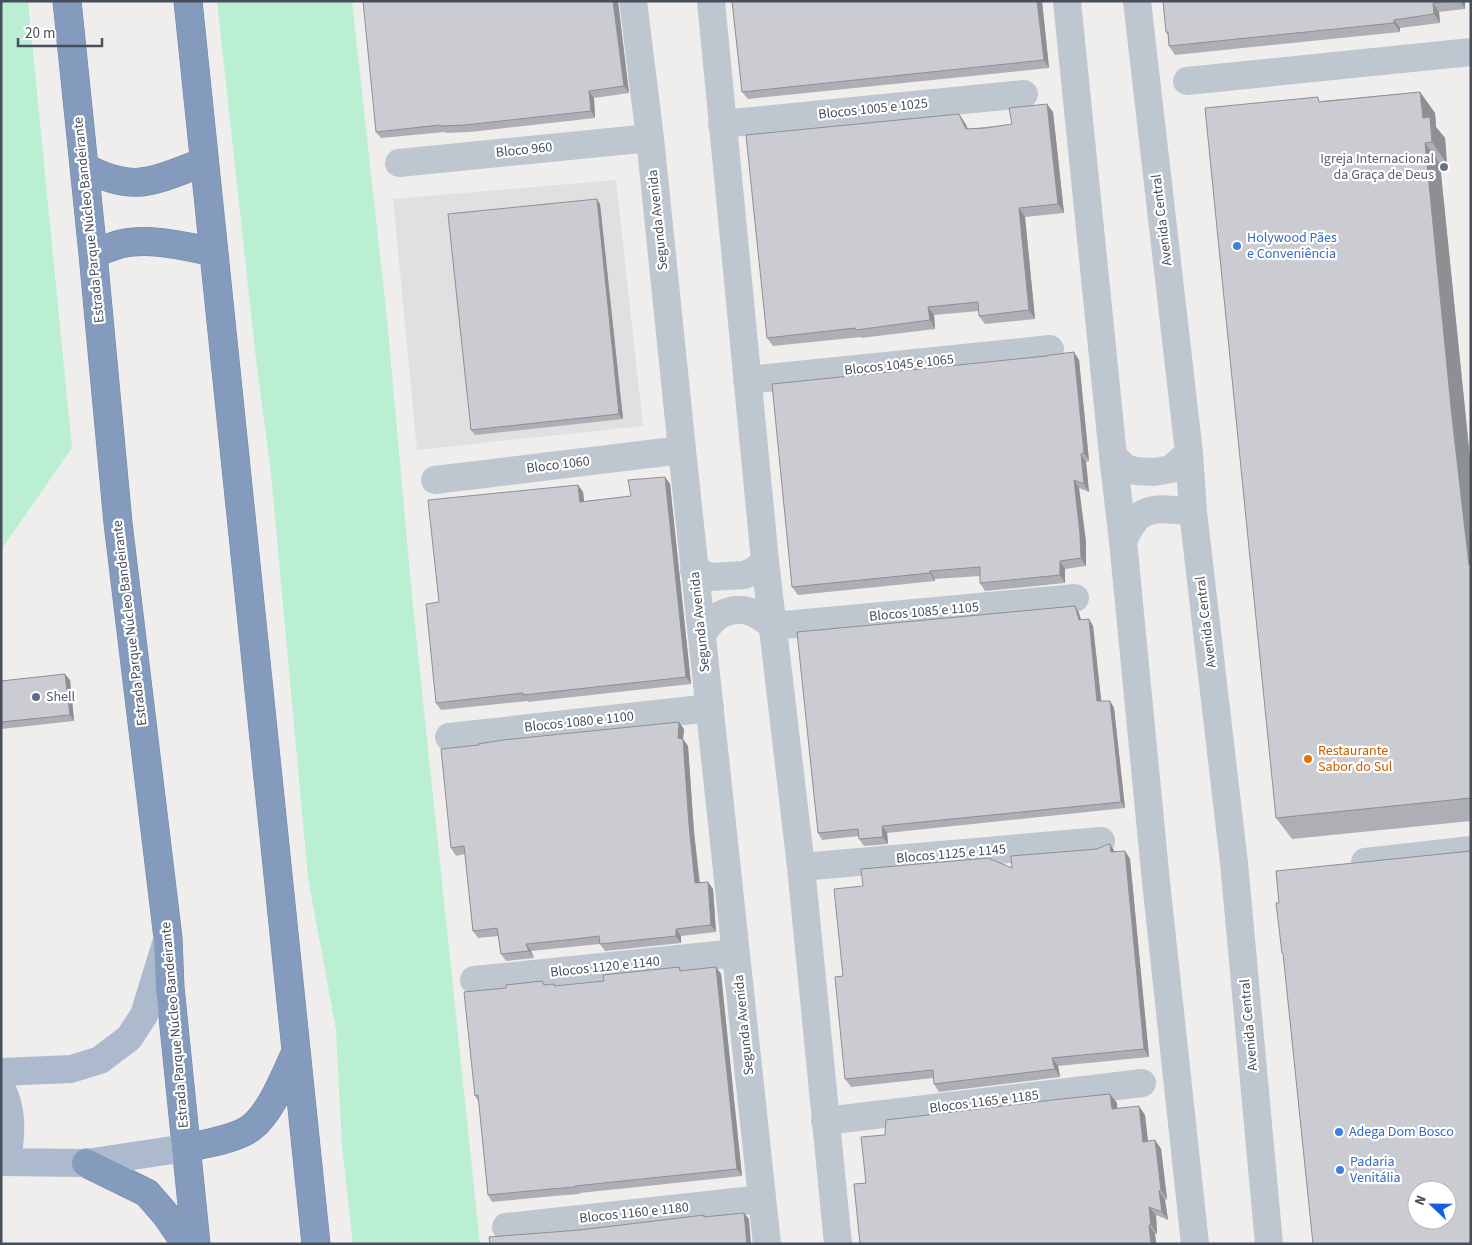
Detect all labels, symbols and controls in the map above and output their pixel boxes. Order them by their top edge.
scale bar [18,15,101,47]
text: 20 m [25,23,55,44]
street label: Blocos 1005 e 1025 [817,93,929,125]
street label: Estrada Parque Núcleo Bandeirante [68,116,110,324]
street label: Bloco 960 [495,137,553,163]
place label: Igreja Internacional da Graça de Deus [1320,149,1434,185]
marker: Igreja Internacional da Graça de Deus [1438,161,1450,173]
street label: Segunda Avenida [643,169,673,271]
street label: Avenida Central [1146,173,1178,267]
place label: Holywood Pães e Conveniência [1247,228,1337,264]
marker: Holywood Pães e Conveniência [1231,240,1243,252]
street label: Blocos 1045 e 1065 [843,349,955,381]
street label: Bloco 1060 [525,451,591,479]
street label: Estrada Parque Núcleo Bandeirante [107,519,153,727]
street label: Segunda Avenida [685,571,715,673]
street label: Avenida Central [1190,575,1222,669]
street label: Blocos 1085 e 1105 [868,597,980,627]
place label: Shell [46,687,76,707]
marker: Shell [30,691,42,703]
street label: Blocos 1080 e 1100 [523,706,635,738]
place label: Restaurante Sabor do Sul [1318,741,1393,777]
marker: Restaurante Sabor do Sul [1302,753,1314,765]
street label: Blocos 1125 e 1145 [895,839,1007,869]
street label: Estrada Parque Núcleo Bandeirante [156,921,194,1129]
street label: Blocos 1120 e 1140 [549,951,661,983]
street label: Segunda Avenida [729,974,759,1076]
street label: Avenida Central [1235,978,1263,1072]
street label: Blocos 1165 e 1185 [928,1085,1040,1119]
place label: Adega Dom Bosco [1349,1122,1454,1142]
marker: Adega Dom Bosco [1333,1126,1345,1138]
place label: Padaria Venitália [1350,1152,1401,1188]
marker: Padaria Venitália [1334,1164,1346,1176]
north arrow [1407,1180,1457,1230]
text: N [1410,1192,1432,1209]
street label: Blocos 1160 e 1180 [578,1197,690,1229]

